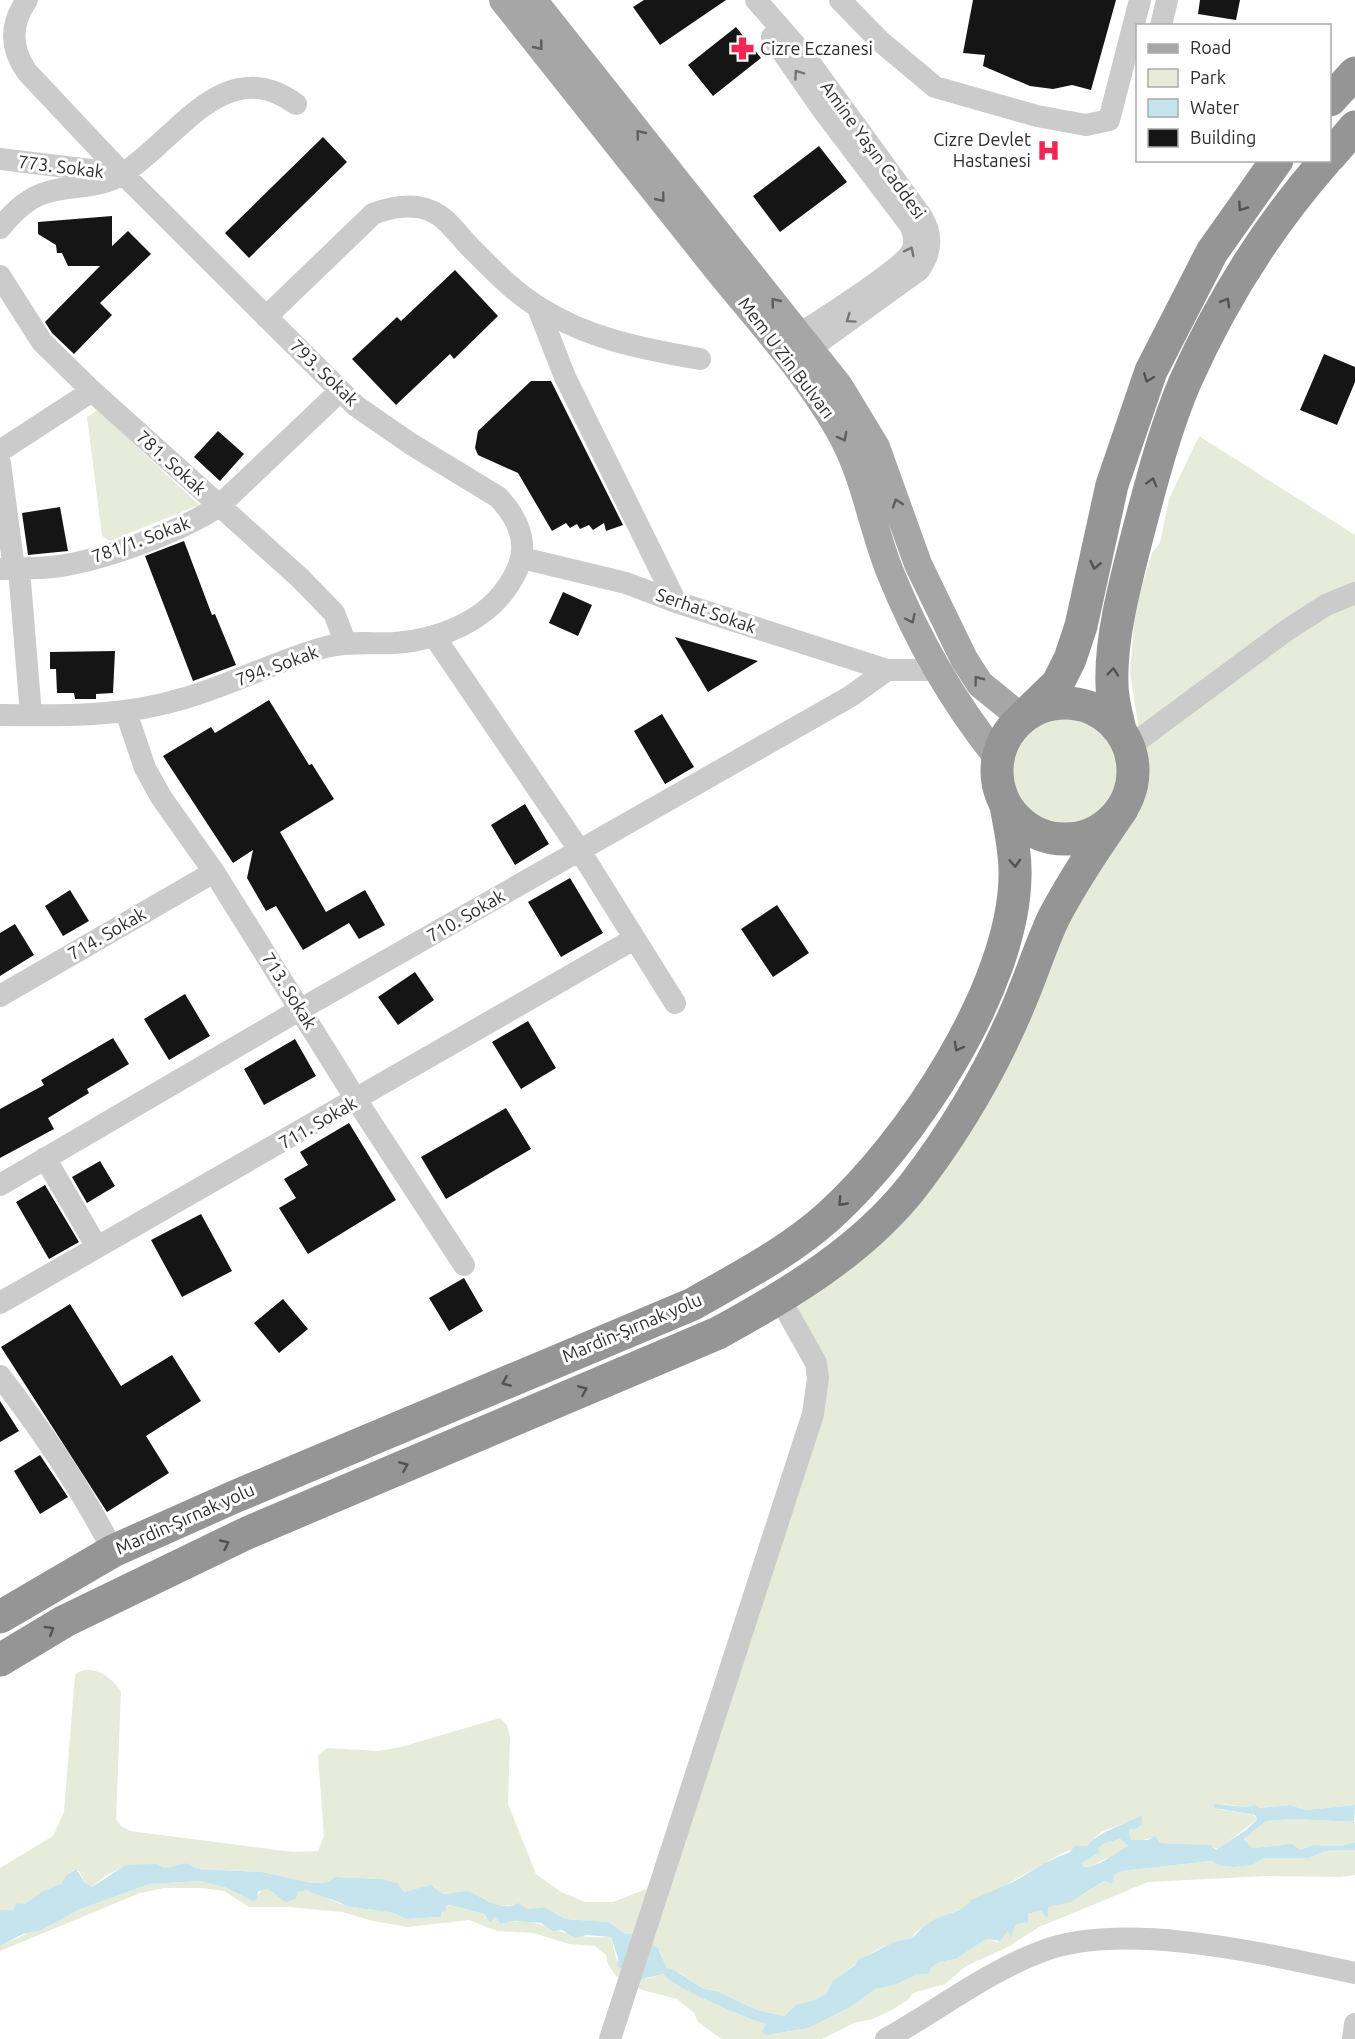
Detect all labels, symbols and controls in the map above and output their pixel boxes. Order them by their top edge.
legend [1136,24,1331,162]
pharmacy icon: Cizre Eczanesi [729,36,755,62]
text: Road [1190,37,1232,57]
place label: Cizre Eczanesi [760,38,873,58]
one-way arrow [532,39,543,50]
text: Park [1190,67,1226,87]
one-way arrow [794,70,805,81]
street label: Amine Yaşın Caddesi [817,77,930,222]
text: Water [1190,97,1240,117]
text: Building [1190,127,1256,147]
place label: Cizre Devlet Hastanesi [933,129,1031,170]
one-way arrow [636,130,647,141]
hospital icon: Cizre Devlet Hastanesi [1036,137,1062,163]
street label: 773. Sokak [17,151,105,181]
one-way arrow [653,191,664,202]
one-way arrow [1239,201,1250,212]
one-way arrow [902,246,914,257]
street label: Mem U Zin Bulvarı [735,293,839,422]
one-way arrow [771,298,782,309]
one-way arrow [1219,298,1230,308]
one-way arrow [846,312,857,323]
street label: 793. Sokak [287,335,363,409]
one-way arrow [1143,372,1156,383]
street label: 781. Sokak [133,426,210,499]
one-way arrow [836,430,847,441]
one-way arrow [1145,477,1157,488]
one-way arrow [892,498,904,509]
street label: 781/1. Sokak [89,512,193,566]
one-way arrow [1089,560,1102,570]
street label: Serhat Sokak [654,584,759,636]
one-way arrow [904,612,916,623]
street label: 794. Sokak [233,641,321,689]
one-way arrow [1106,668,1119,677]
one-way arrow [975,675,986,686]
one-way arrow [1008,858,1021,867]
street label: 710. Sokak [423,885,508,945]
street label: 714. Sokak [64,903,149,963]
street label: 713. Sokak [258,949,321,1032]
one-way arrow [954,1041,965,1051]
street label: 711. Sokak [275,1092,360,1152]
one-way arrow [839,1195,850,1206]
street label: Mardin-Şırnak yolu [559,1289,704,1366]
one-way arrow [501,1375,512,1387]
one-way arrow [577,1385,588,1397]
one-way arrow [398,1461,409,1473]
street label: Mardin-Şırnak yolu [112,1479,257,1558]
one-way arrow [218,1539,229,1551]
one-way arrow [44,1626,54,1637]

